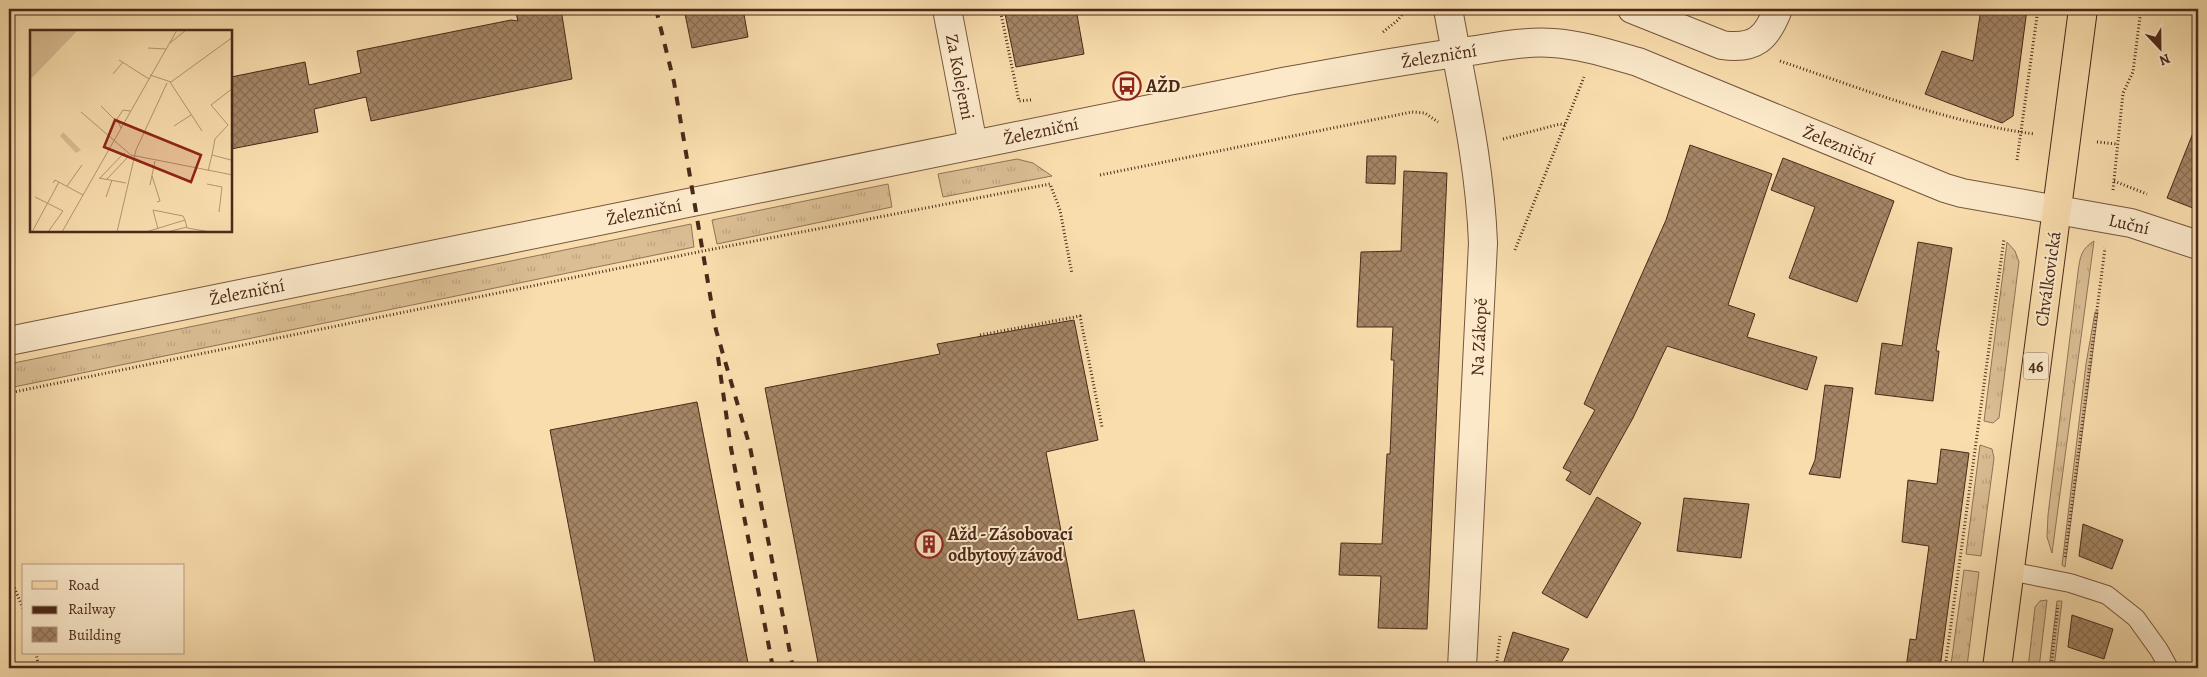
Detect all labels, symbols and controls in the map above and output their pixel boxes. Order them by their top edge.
north arrow [2134,22,2184,72]
inset map [30,30,232,232]
street label: Za Kolejemi [940,32,980,122]
street label: Železniční [1399,38,1479,74]
text: N [2156,49,2173,70]
bus stop icon: AŽD [1112,71,1142,101]
place label: AŽD [1145,74,1180,98]
street label: Železniční [1001,111,1081,151]
street label: Železniční [1799,120,1879,170]
street label: Železniční [604,193,684,231]
street label: Luční [2106,208,2152,240]
street label: Chválkovická [2029,229,2067,328]
street label: Železniční [207,273,287,311]
street label: Na Zákopě [1465,297,1493,377]
road number: 46 [2024,352,2048,380]
place label: Ažd - Zásobovací odbytový závod [947,522,1073,567]
building icon: Ažd - Zásobovací odbytový závod [914,529,944,559]
legend [22,564,185,654]
text: Road [68,575,100,595]
text: Railway [68,599,116,619]
text: Building [68,625,121,645]

